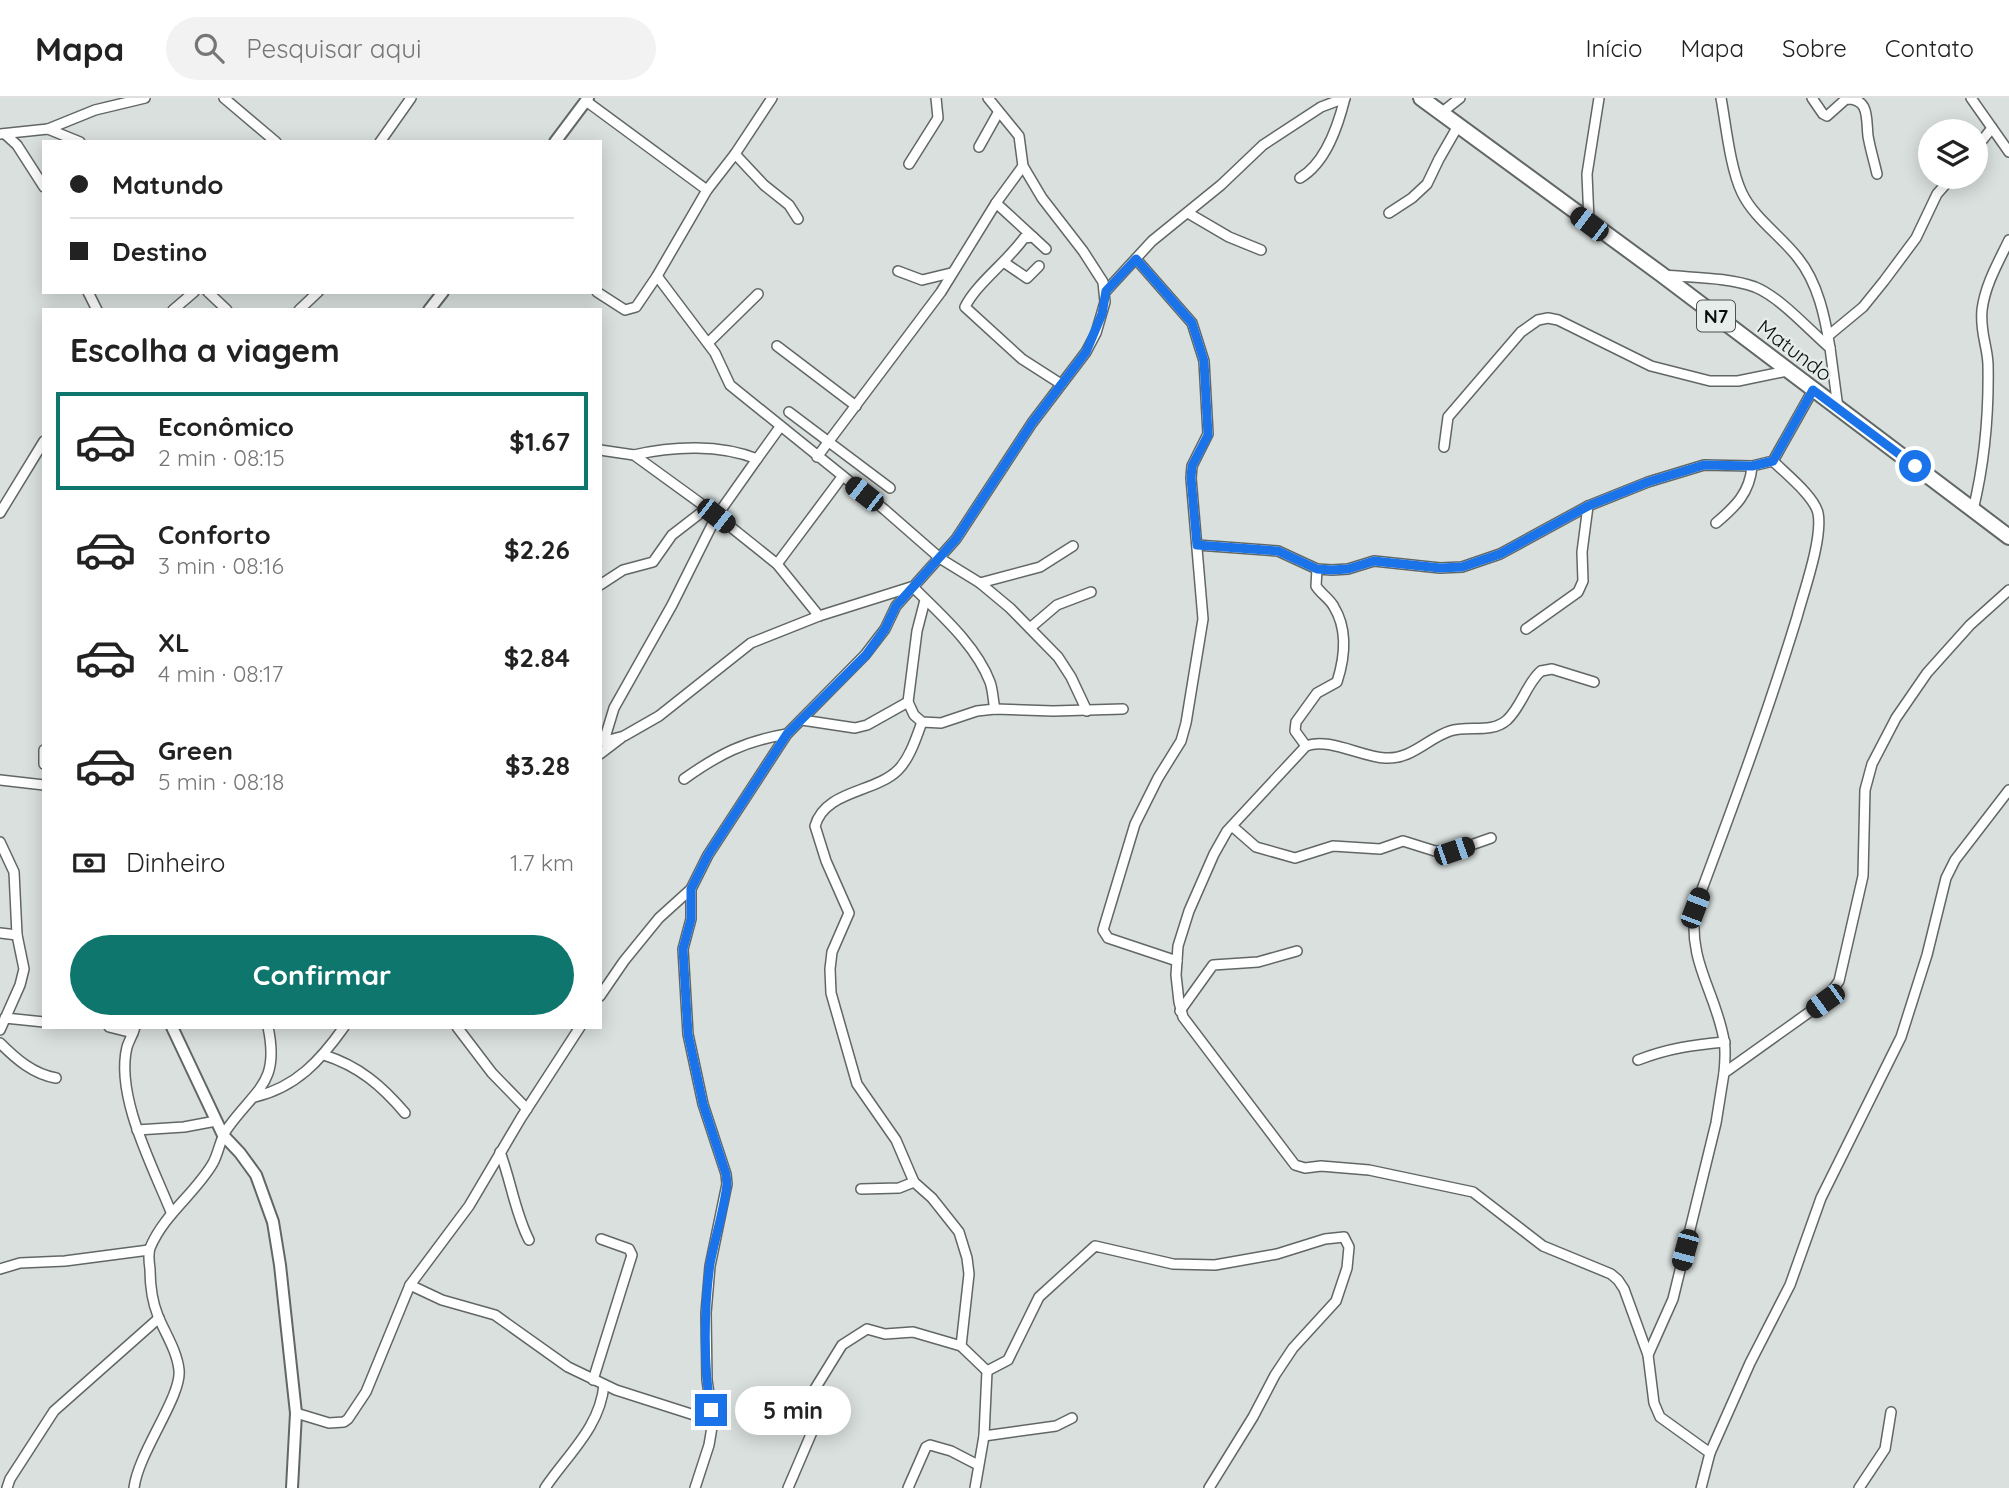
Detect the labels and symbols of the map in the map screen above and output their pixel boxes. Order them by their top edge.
car [1566,203,1613,245]
road number: N7 [1697,300,1735,331]
street label: Matundo [1753,314,1837,386]
route start [1899,450,1931,482]
car [841,473,888,515]
car [693,495,740,537]
car [1431,834,1478,868]
car [1678,885,1713,931]
car [1802,980,1849,1022]
car [1670,1227,1701,1273]
callout: 5 min [736,1386,851,1434]
route end [695,1394,727,1426]

